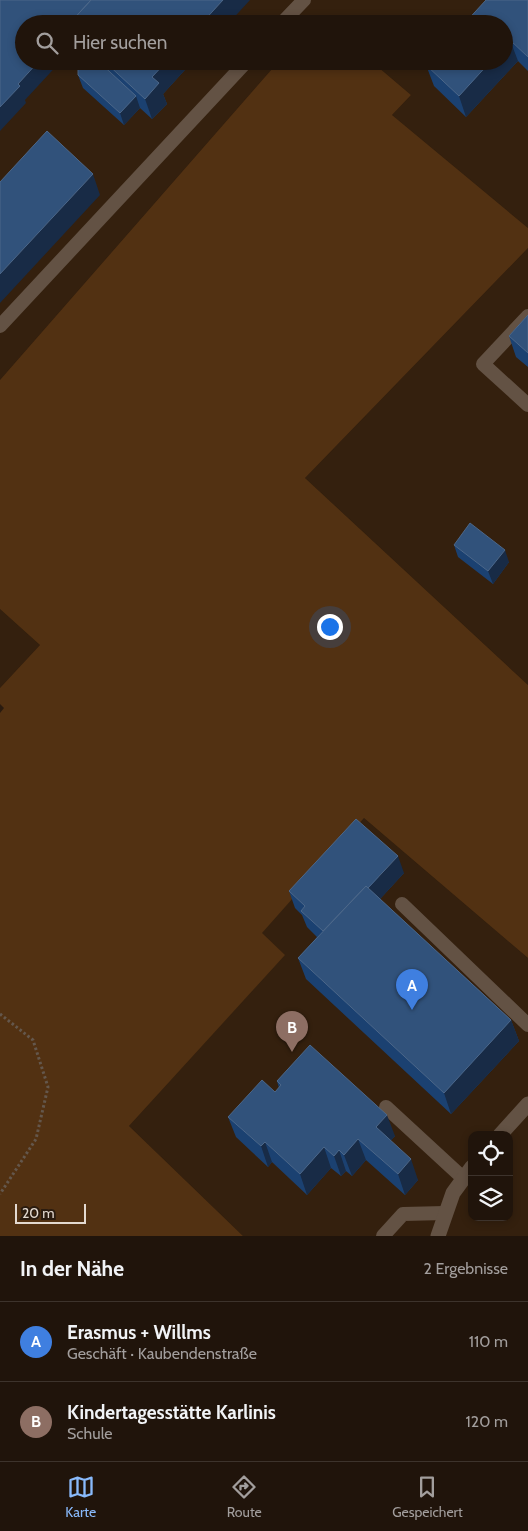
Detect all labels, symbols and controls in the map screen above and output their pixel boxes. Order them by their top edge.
search box [15,15,513,70]
icon: search [33,29,61,57]
text: Hier suchen [73,31,167,54]
your location [317,614,343,640]
pin: A [396,969,428,1010]
pin: B [276,1011,308,1052]
map controls [468,1131,513,1221]
button: locate [468,1131,513,1176]
button: layers [468,1176,513,1221]
scale bar [15,1201,86,1224]
text: 20 m [22,1204,55,1222]
text: In der Nähe [20,1256,124,1281]
text: 2 Ergebnisse [424,1259,508,1278]
text: Erasmus + Willms [67,1321,211,1344]
text: A [31,1332,41,1351]
text: 110 m [469,1332,508,1351]
text: Geschäft · Kaubendenstraße [67,1344,257,1363]
text: Kindertagesstätte Karlinis [67,1401,276,1424]
text: B [31,1412,41,1431]
text: 120 m [466,1412,508,1431]
text: Schule [67,1424,113,1443]
tab: Karte [65,1473,96,1521]
tab: Route [227,1473,262,1521]
tab: Gespeichert [392,1473,463,1521]

